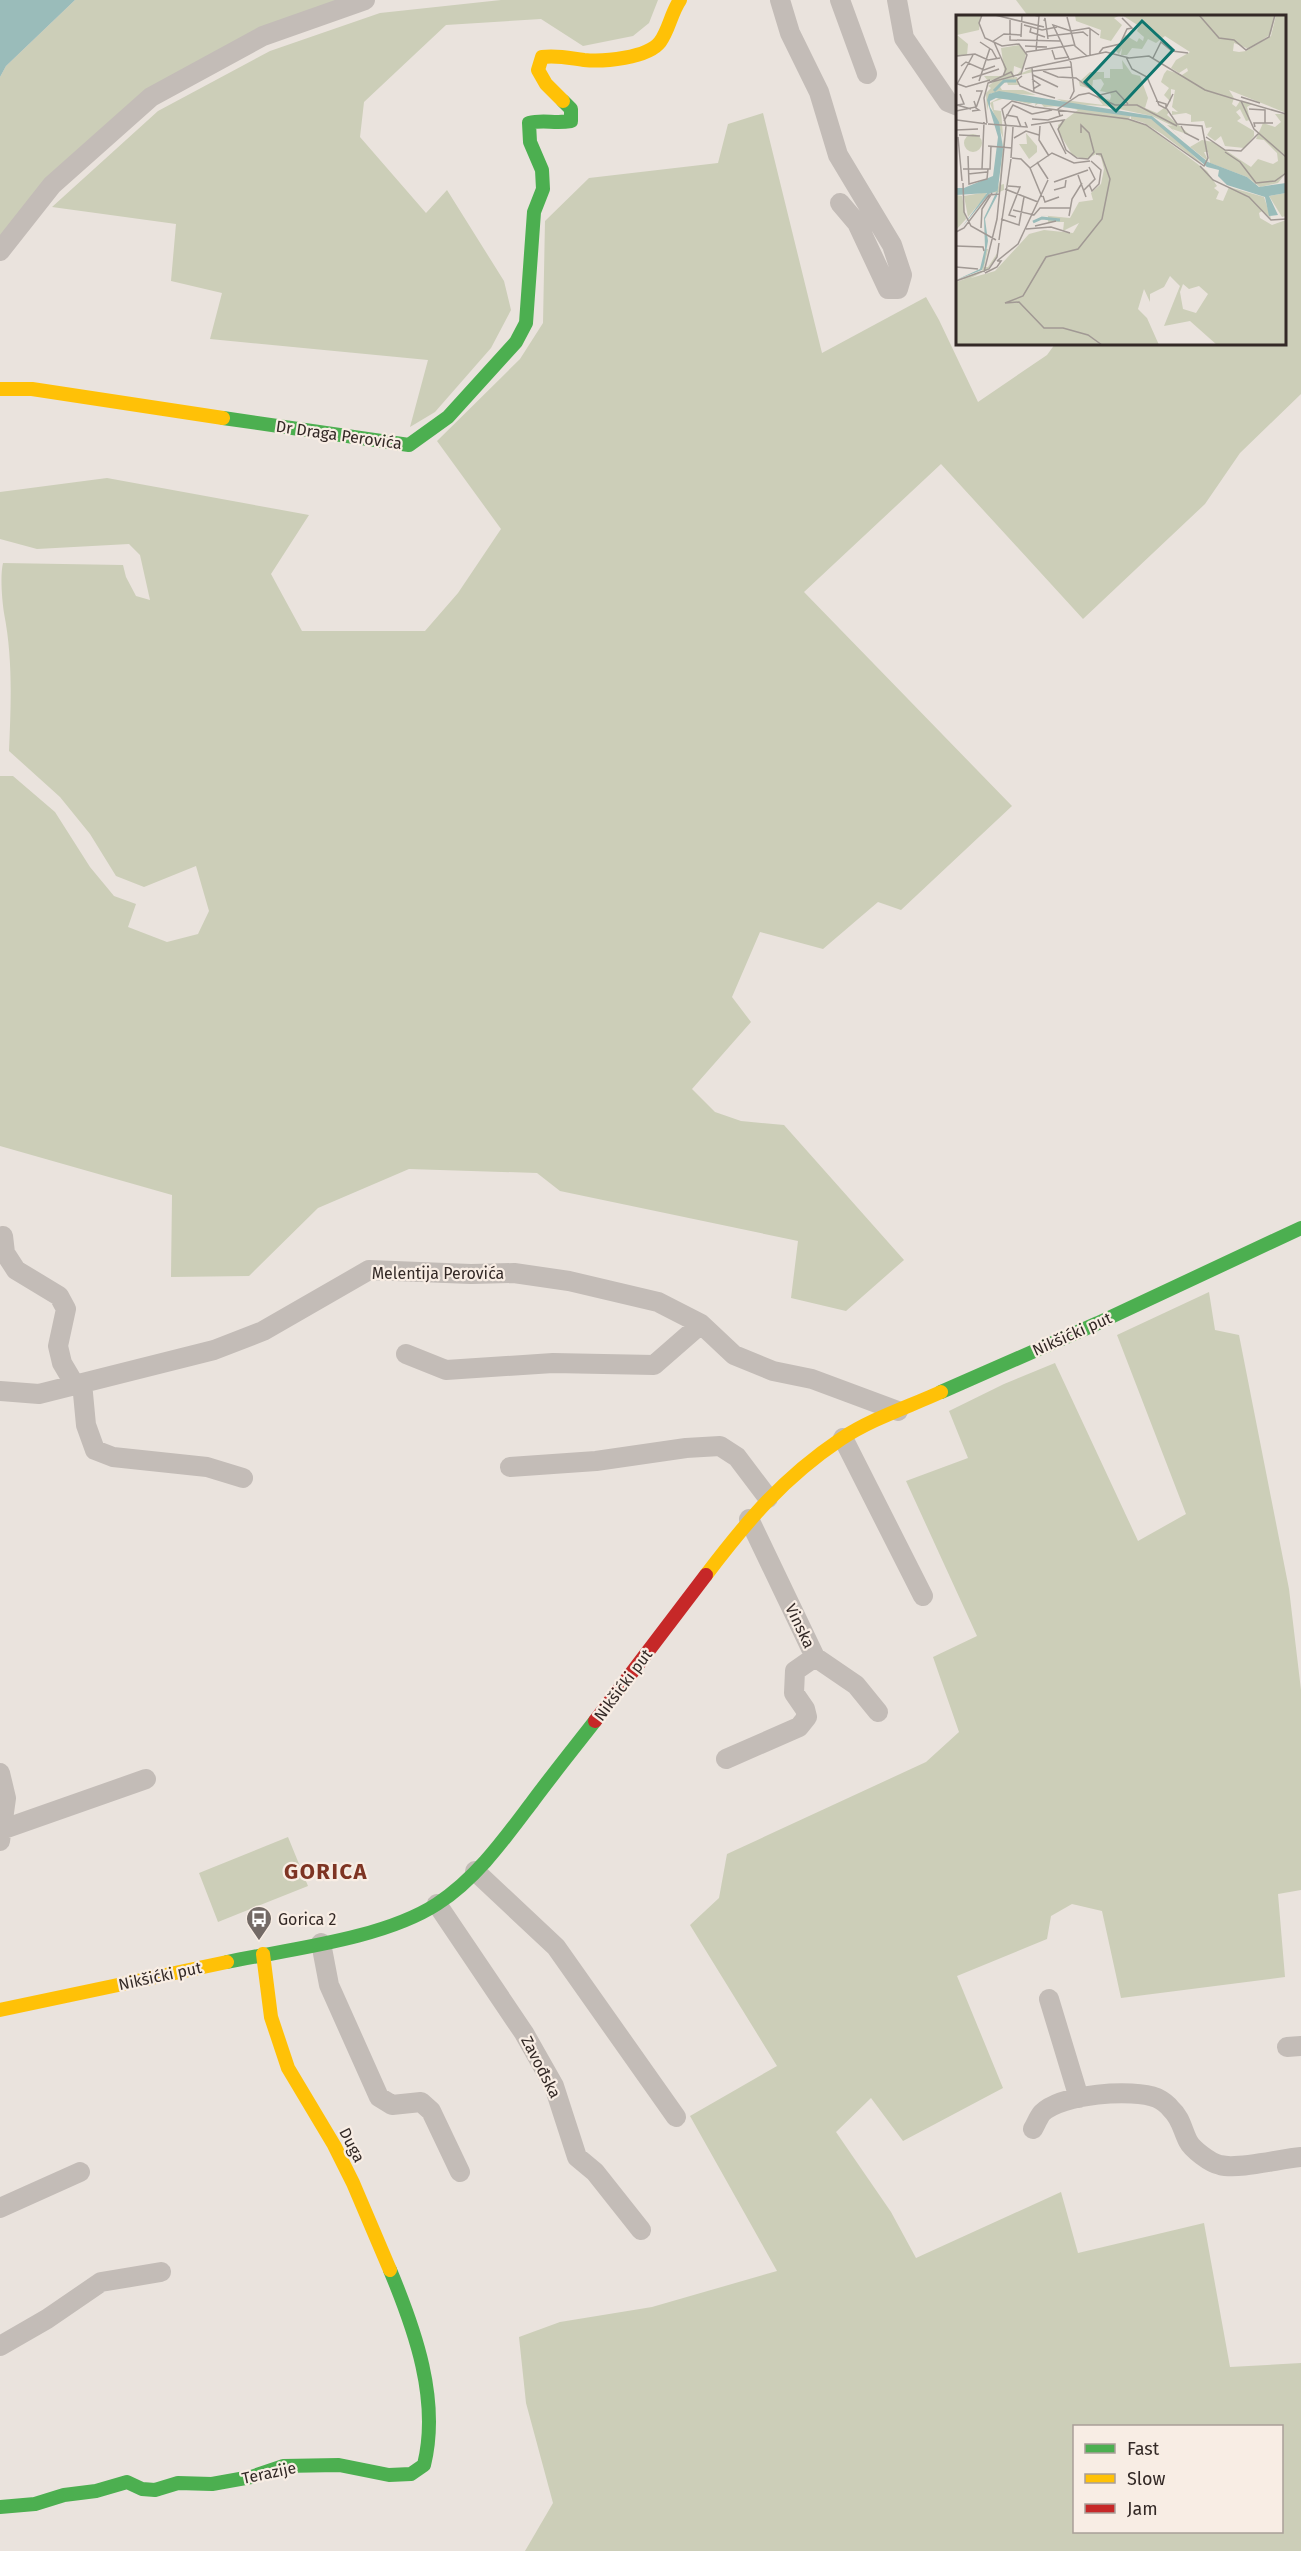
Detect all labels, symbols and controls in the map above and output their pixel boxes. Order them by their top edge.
inset map [956,15,1286,345]
street label: Dr Draga Perovića [275,417,403,453]
street label: Melentija Perovića [372,1264,504,1283]
street label: Nikšićki put [1029,1308,1115,1360]
street label: Vinska [781,1601,819,1651]
street label: Nikšićki put [590,1645,656,1725]
district label: GORICA [284,1858,368,1885]
bus stop icon: Gorica 2 [244,1904,274,1942]
place label: Gorica 2 [278,1910,337,1929]
street label: Nikšićki put [117,1958,204,1994]
street label: Zavođska [517,2033,565,2101]
street label: Duga [335,2124,369,2166]
legend [1073,2425,1283,2533]
text: Fast [1127,2438,1160,2460]
street label: Terazije [240,2458,298,2488]
text: Slow [1127,2468,1166,2490]
text: Jam [1127,2498,1158,2520]

